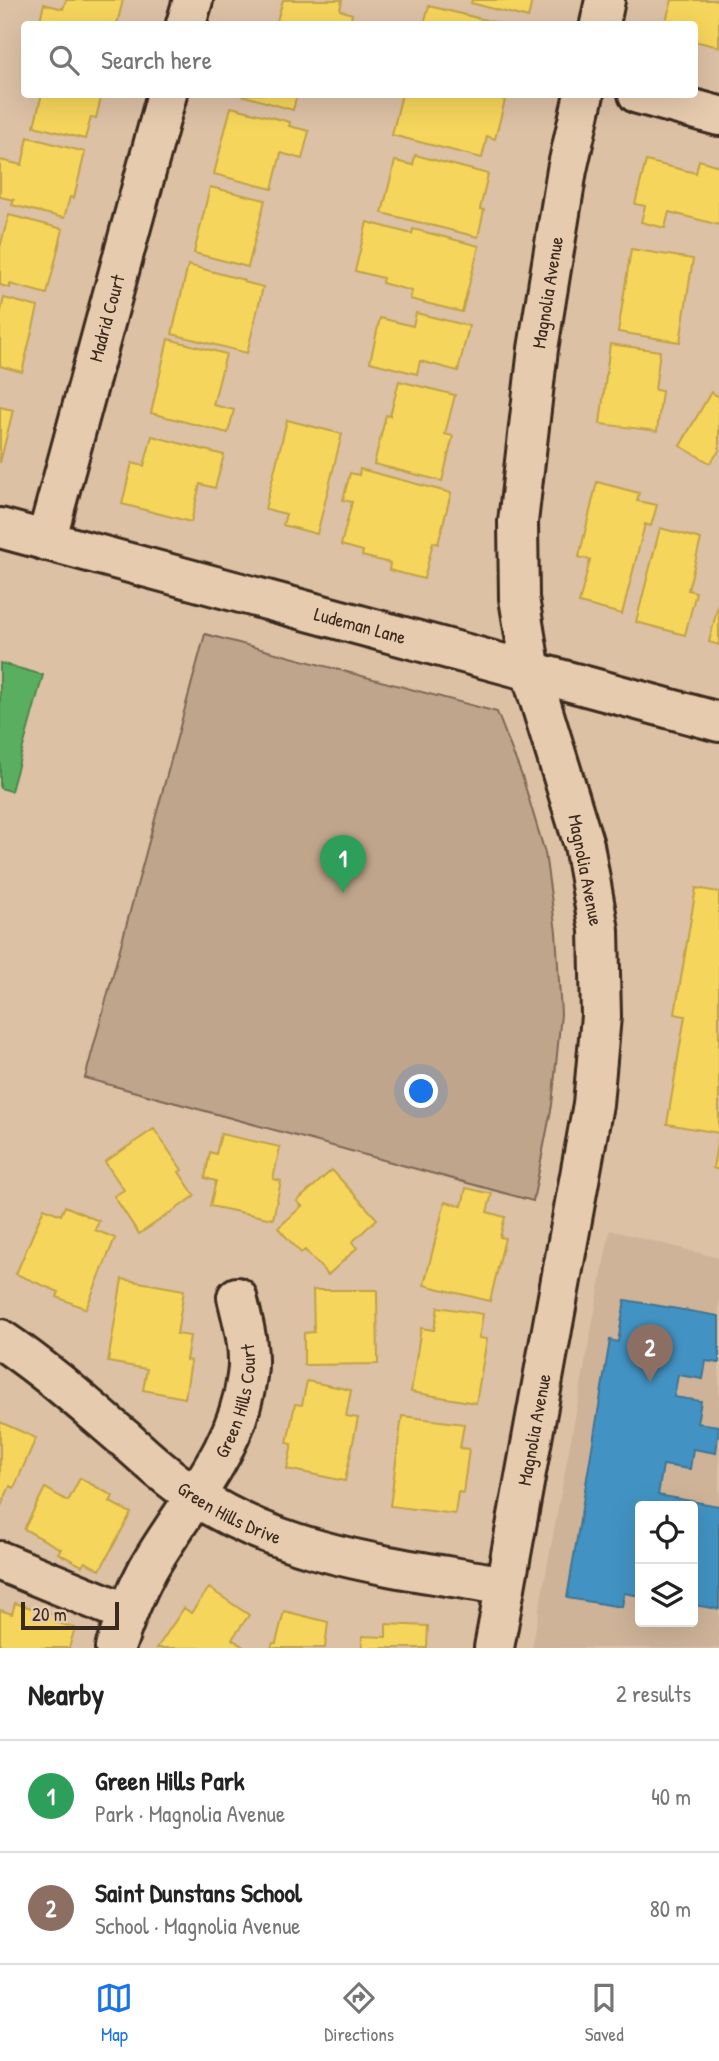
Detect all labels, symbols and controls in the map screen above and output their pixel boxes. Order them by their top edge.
search box [21,21,698,98]
icon: search [45,41,83,79]
text: Search here [101,42,212,77]
street label: Magnolia Avenue [525,234,569,350]
street label: Madrid Court [82,271,131,364]
street label: Ludeman Lane [312,600,409,650]
street label: Magnolia Avenue [562,812,610,928]
pin: 1 [320,835,366,893]
your location [404,1074,438,1108]
pin: 2 [627,1324,673,1382]
street label: Green Hills Court [208,1342,261,1462]
street label: Magnolia Avenue [511,1371,557,1487]
street label: Green Hills Drive [172,1475,285,1550]
map controls [635,1501,698,1627]
button: locate [635,1501,698,1564]
button: layers [635,1564,698,1627]
scale bar [21,1599,119,1631]
text: 20 m [32,1601,67,1627]
text: Nearby [28,1674,104,1714]
text: 2 results [616,1678,691,1709]
text: Green Hills Park [95,1763,245,1798]
text: 1 [47,1781,55,1812]
text: 40 m [651,1781,691,1812]
text: Park · Magnolia Avenue [95,1798,285,1829]
text: Saint Dunstans School [95,1875,302,1910]
text: 2 [46,1893,56,1924]
text: 80 m [650,1893,691,1924]
text: School · Magnolia Avenue [95,1910,300,1941]
tab: Map [95,1979,133,2047]
tab: Directions [324,1979,394,2047]
tab: Saved [585,1979,624,2047]

